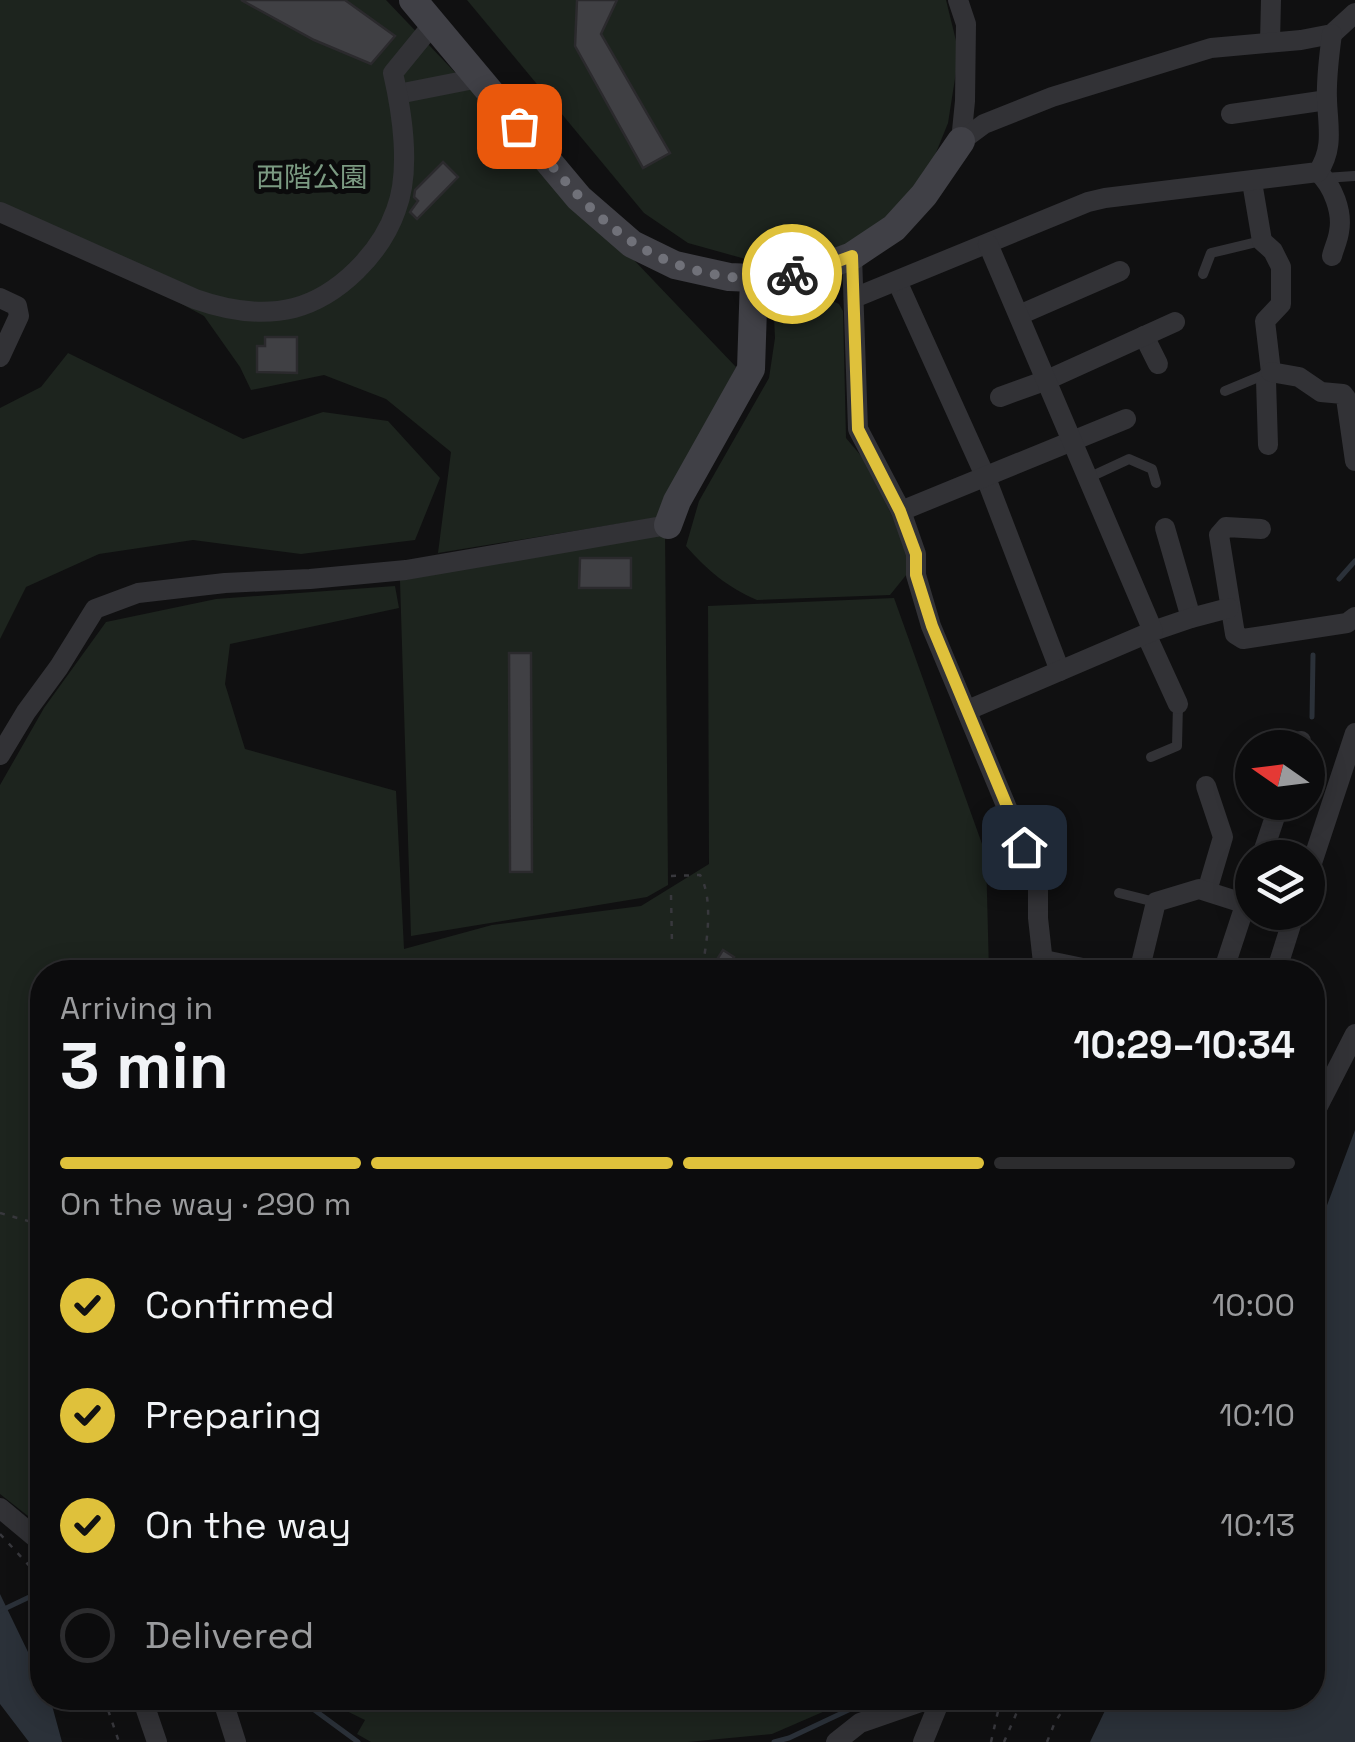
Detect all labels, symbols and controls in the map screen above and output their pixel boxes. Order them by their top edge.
pin [477,84,562,169]
icon: bag [492,99,547,154]
park label: 西階公園 [256,159,368,195]
courier [742,224,842,324]
icon: bike [765,247,820,302]
north arrow [1235,730,1325,820]
map controls [1235,730,1325,930]
pin [982,805,1067,890]
icon: home [997,820,1052,875]
button: layers [1235,840,1325,930]
text: Arriving in [60,988,213,1028]
text: 10:29–10:34 [1073,1021,1295,1069]
text: 3 min [60,1024,229,1107]
text: On the way · 290 m [60,1184,351,1224]
icon: check [60,1278,115,1333]
text: Confirmed [145,1281,335,1329]
text: 10:00 [1212,1285,1295,1325]
icon: check [60,1388,115,1443]
text: Preparing [145,1391,322,1439]
text: 10:10 [1219,1395,1295,1435]
icon: check [60,1498,115,1553]
text: On the way [145,1501,351,1549]
text: 10:13 [1220,1505,1295,1545]
text: Delivered [145,1611,314,1659]

